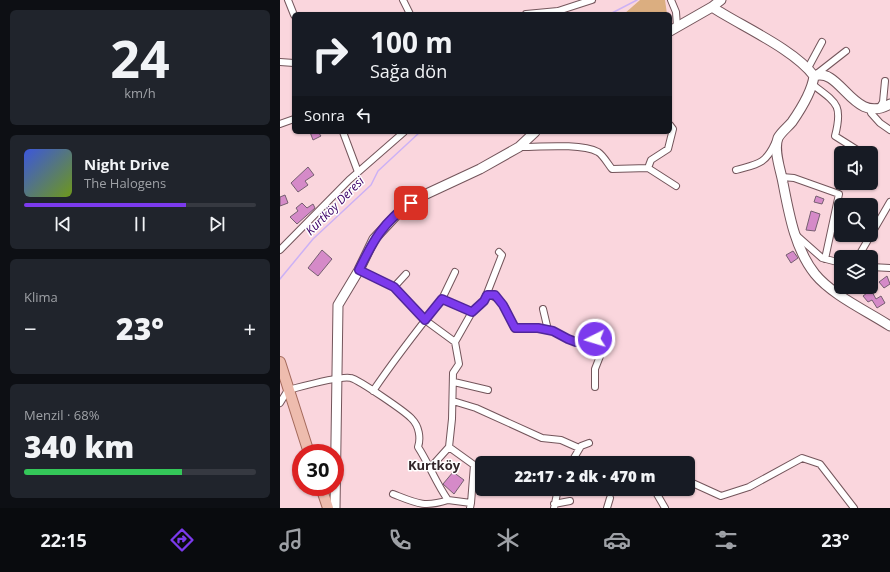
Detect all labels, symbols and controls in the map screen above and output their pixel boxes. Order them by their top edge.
text: 24 [110,22,170,93]
text: 100 m [370,23,453,61]
icon: right [304,28,356,80]
text: Sağa dön [370,59,447,83]
text: km/h [124,84,156,102]
icon: left [353,104,375,126]
text: Sonra [304,105,345,125]
map controls [834,146,878,294]
button: sound [834,146,878,190]
text: Night Drive [84,154,169,174]
water label: Kurtköy Deresi [302,172,368,239]
text: The Halogens [84,174,166,192]
pin [394,186,428,220]
icon: arrive [400,192,422,214]
button: search [834,198,878,242]
icon: previous [52,213,74,235]
icon: pause [129,213,151,235]
icon: next [206,213,228,235]
button: layers [834,250,878,294]
text: Klima [24,288,58,306]
text: 23° [116,308,164,349]
text: − [24,313,37,343]
text: + [243,313,256,343]
position arrow [574,318,616,360]
text: Menzil · 68% [24,406,99,424]
text: 340 km [24,426,134,467]
speed limit sign: 30 [292,444,344,496]
district label: Kurtköy [408,456,461,474]
text: 22:17 · 2 dk · 470 m [514,466,656,486]
icon: directions [168,526,196,554]
icon: music [277,526,305,554]
icon: phone [386,526,414,554]
icon: climate [494,526,522,554]
icon: car [603,526,631,554]
icon: filters [712,526,740,554]
text: 22:15 [40,528,87,552]
text: 23° [821,528,850,552]

